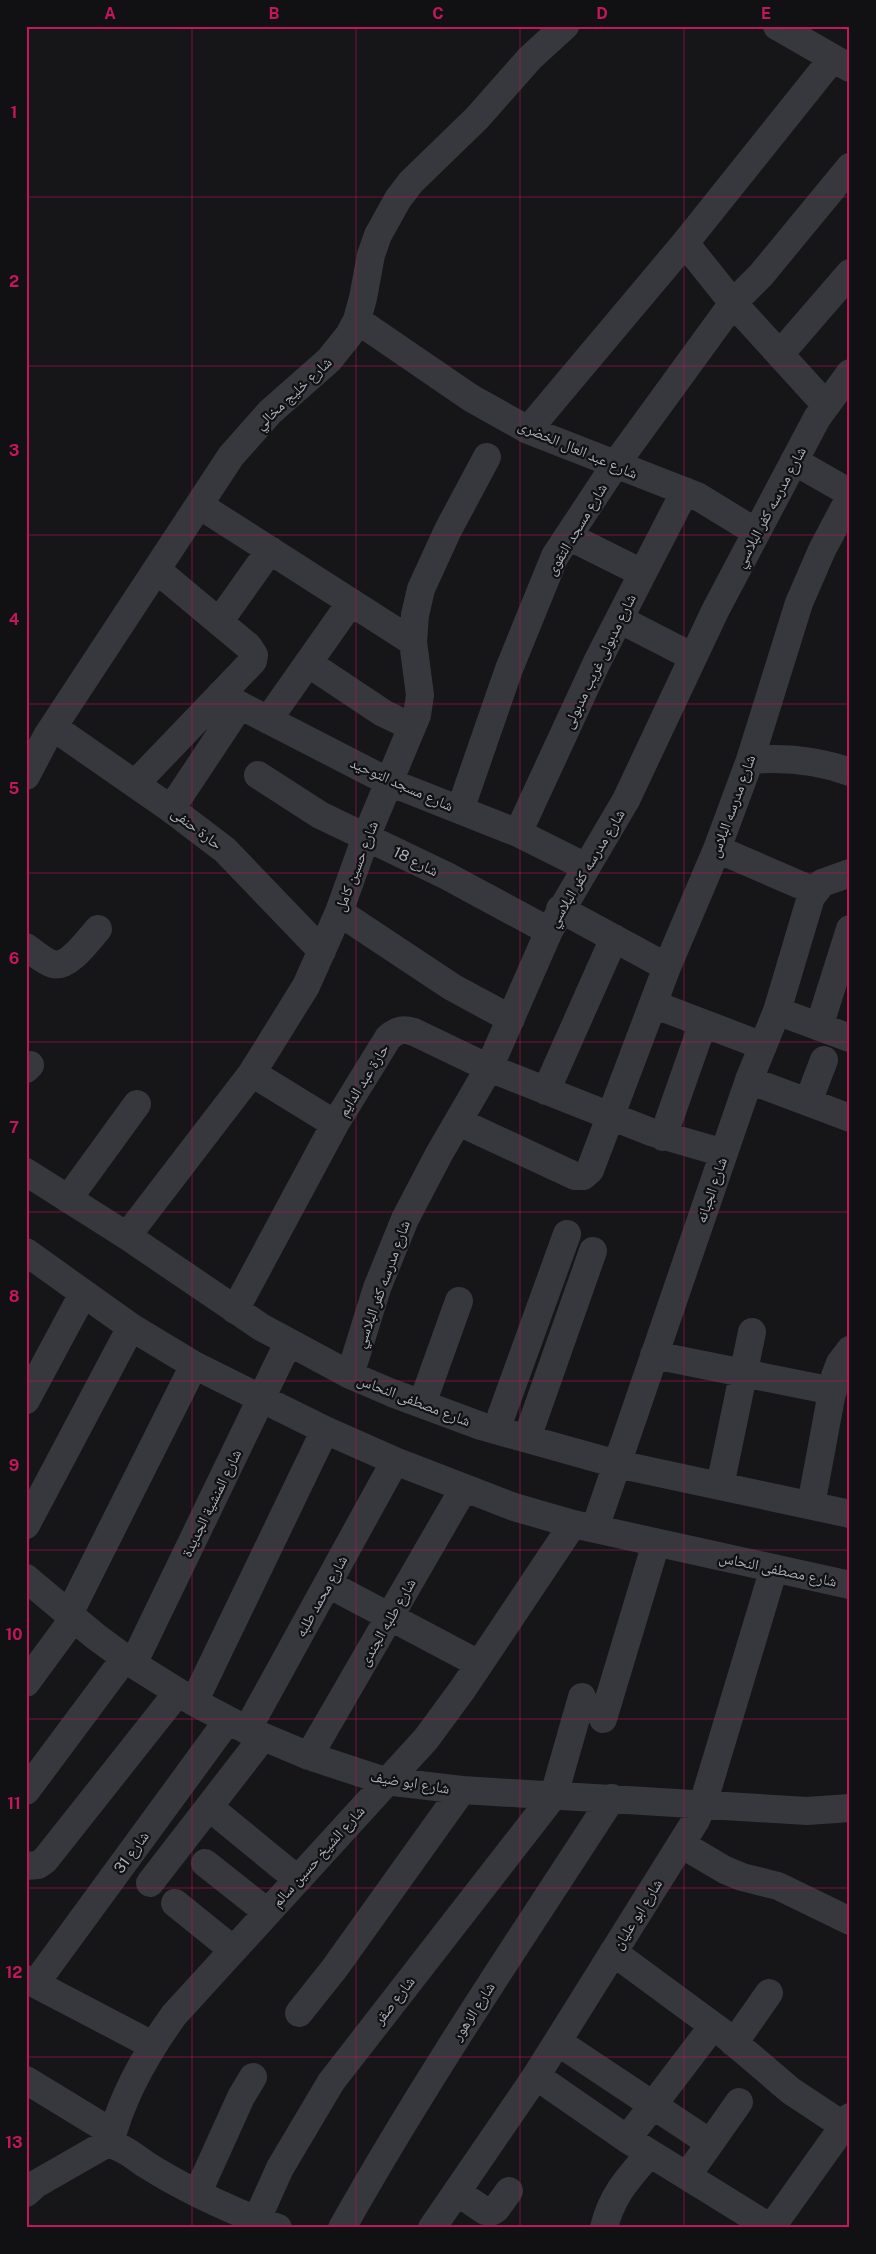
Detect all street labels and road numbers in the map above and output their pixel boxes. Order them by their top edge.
street label: شارع خليج مخالي [251,353,338,436]
street label: شارع عبد العال الخضرى [515,416,640,484]
street label: شارع مدرسه كفر البلاسي [731,444,812,572]
street label: شارع مسجد التقوى [542,480,612,579]
street label: شارع مدبولى غريب مدبولى [559,591,641,732]
street label: شارع مدرسه البلاس [706,752,760,860]
street label: شارع مسجد التوحيد [347,754,456,816]
street label: حارة حنفى [167,803,226,854]
street label: شارع مدرسه كفر البلاسي [544,806,631,932]
street label: شارع حسين كامل [331,818,383,914]
street label: شارع 18 [390,843,441,881]
street label: حارة عبد الدايم [334,1040,394,1120]
street label: شارع الجبانه [692,1155,732,1226]
street label: شارع مدرسه كفر البلاسي [351,1218,417,1351]
street label: شارع مصطفى النحاس [354,1371,473,1431]
street label: شارع المنشية الجديدة [178,1446,246,1560]
street label: شارع مصطفى النحاس [717,1548,839,1592]
street label: شارع محمد طلبه [292,1552,352,1641]
street label: شارع طلبه الجندى [355,1575,421,1670]
street label: شارع ابو ضيف [369,1767,451,1799]
street label: شارع الشيخ حسين سالم [268,1802,369,1911]
street label: شارع 31 [110,1828,154,1877]
street label: شارع ابو عليان [609,1876,667,1953]
street label: شارع صقر [370,1973,420,2029]
street label: شارع الزهور [448,1979,500,2045]

